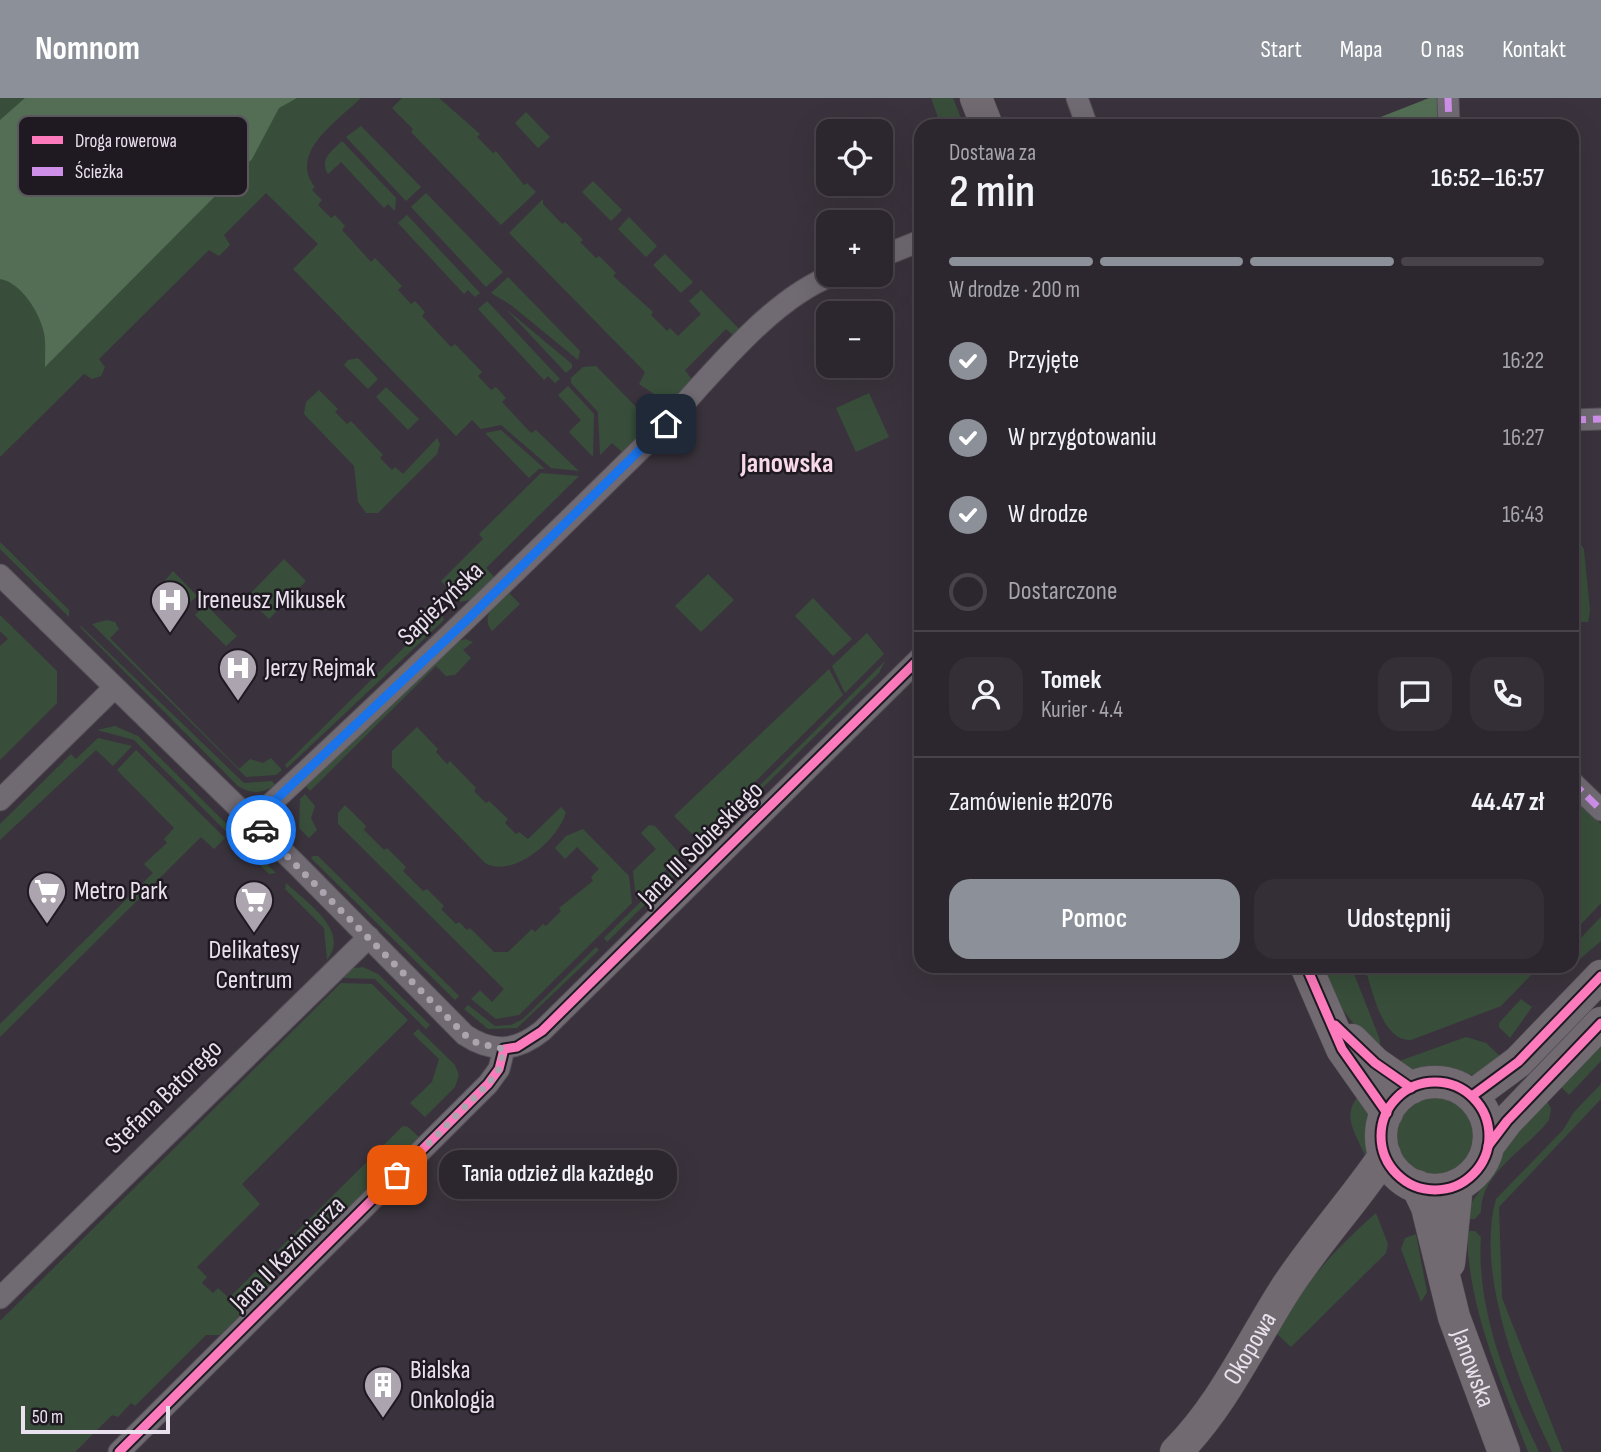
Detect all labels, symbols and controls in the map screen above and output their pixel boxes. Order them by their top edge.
text: Nomnom [35,29,140,69]
text: Start [1261,35,1302,64]
text: Mapa [1340,35,1382,64]
text: O nas [1420,35,1464,64]
text: Kontakt [1502,35,1566,64]
legend [18,116,248,196]
map controls [816,119,893,378]
button: locate [816,119,893,196]
text: Droga rowerowa [75,130,177,153]
text: Dostawa za [949,139,1036,167]
text: Ścieżka [75,161,123,184]
text: 16:52–16:57 [1431,163,1544,194]
text: 2 min [949,165,1035,220]
button: + [816,210,893,287]
text: W drodze · 200 m [949,276,1080,304]
button: − [816,301,893,378]
icon: check [949,342,987,380]
text: Przyjęte [1008,345,1079,376]
text: 16:22 [1503,347,1544,375]
pin [636,394,696,454]
icon: home [647,405,685,443]
icon: check [949,419,987,457]
text: W przygotowaniu [1008,422,1157,453]
text: 16:27 [1503,424,1544,452]
district label: Janowska [739,447,834,480]
icon: check [949,496,987,534]
text: W drodze [1008,499,1088,530]
text: 16:43 [1502,501,1544,529]
street label: Sapieżyńska [392,556,490,652]
text: Dostarczone [1008,576,1117,607]
hospital icon: Ireneusz Mikusek [149,579,191,634]
place label: Ireneusz Mikusek [197,585,346,616]
hospital icon: Jerzy Rejmak [217,647,259,702]
place label: Jerzy Rejmak [264,653,375,684]
button: person [949,657,1023,731]
button: chat [1378,657,1452,731]
button: phone [1470,657,1544,731]
text: Tomek [1041,665,1101,696]
text: Kurier · 4.4 [1041,696,1123,724]
street label: Jana III Sobieskiego [631,775,770,914]
text: Zamówienie #2076 [949,787,1113,818]
text: 44.47 zł [1471,787,1544,818]
courier [226,795,296,865]
icon: car [242,811,280,849]
supermarket icon: Metro Park [26,870,68,925]
place label: Metro Park [74,876,168,907]
supermarket icon: Delikatesy Centrum [233,879,275,934]
button: Pomoc [949,879,1240,959]
button: Udostępnij [1254,879,1544,959]
place label: Delikatesy Centrum [209,935,299,996]
street label: Stefana Batorego [99,1034,229,1160]
pin [367,1145,427,1205]
callout: Tania odzież dla każdego [439,1150,677,1200]
icon: bag [378,1156,416,1194]
text: Tania odzież dla każdego [462,1160,654,1188]
street label: Jana II Kazimierza [223,1190,352,1319]
street label: Okopowa [1217,1306,1283,1390]
street label: Janowska [1444,1324,1502,1411]
place label: Bialska Onkologia [410,1355,495,1416]
building icon: Bialska Onkologia [362,1364,404,1419]
scale bar [21,1403,170,1435]
text: 50 m [32,1406,63,1429]

